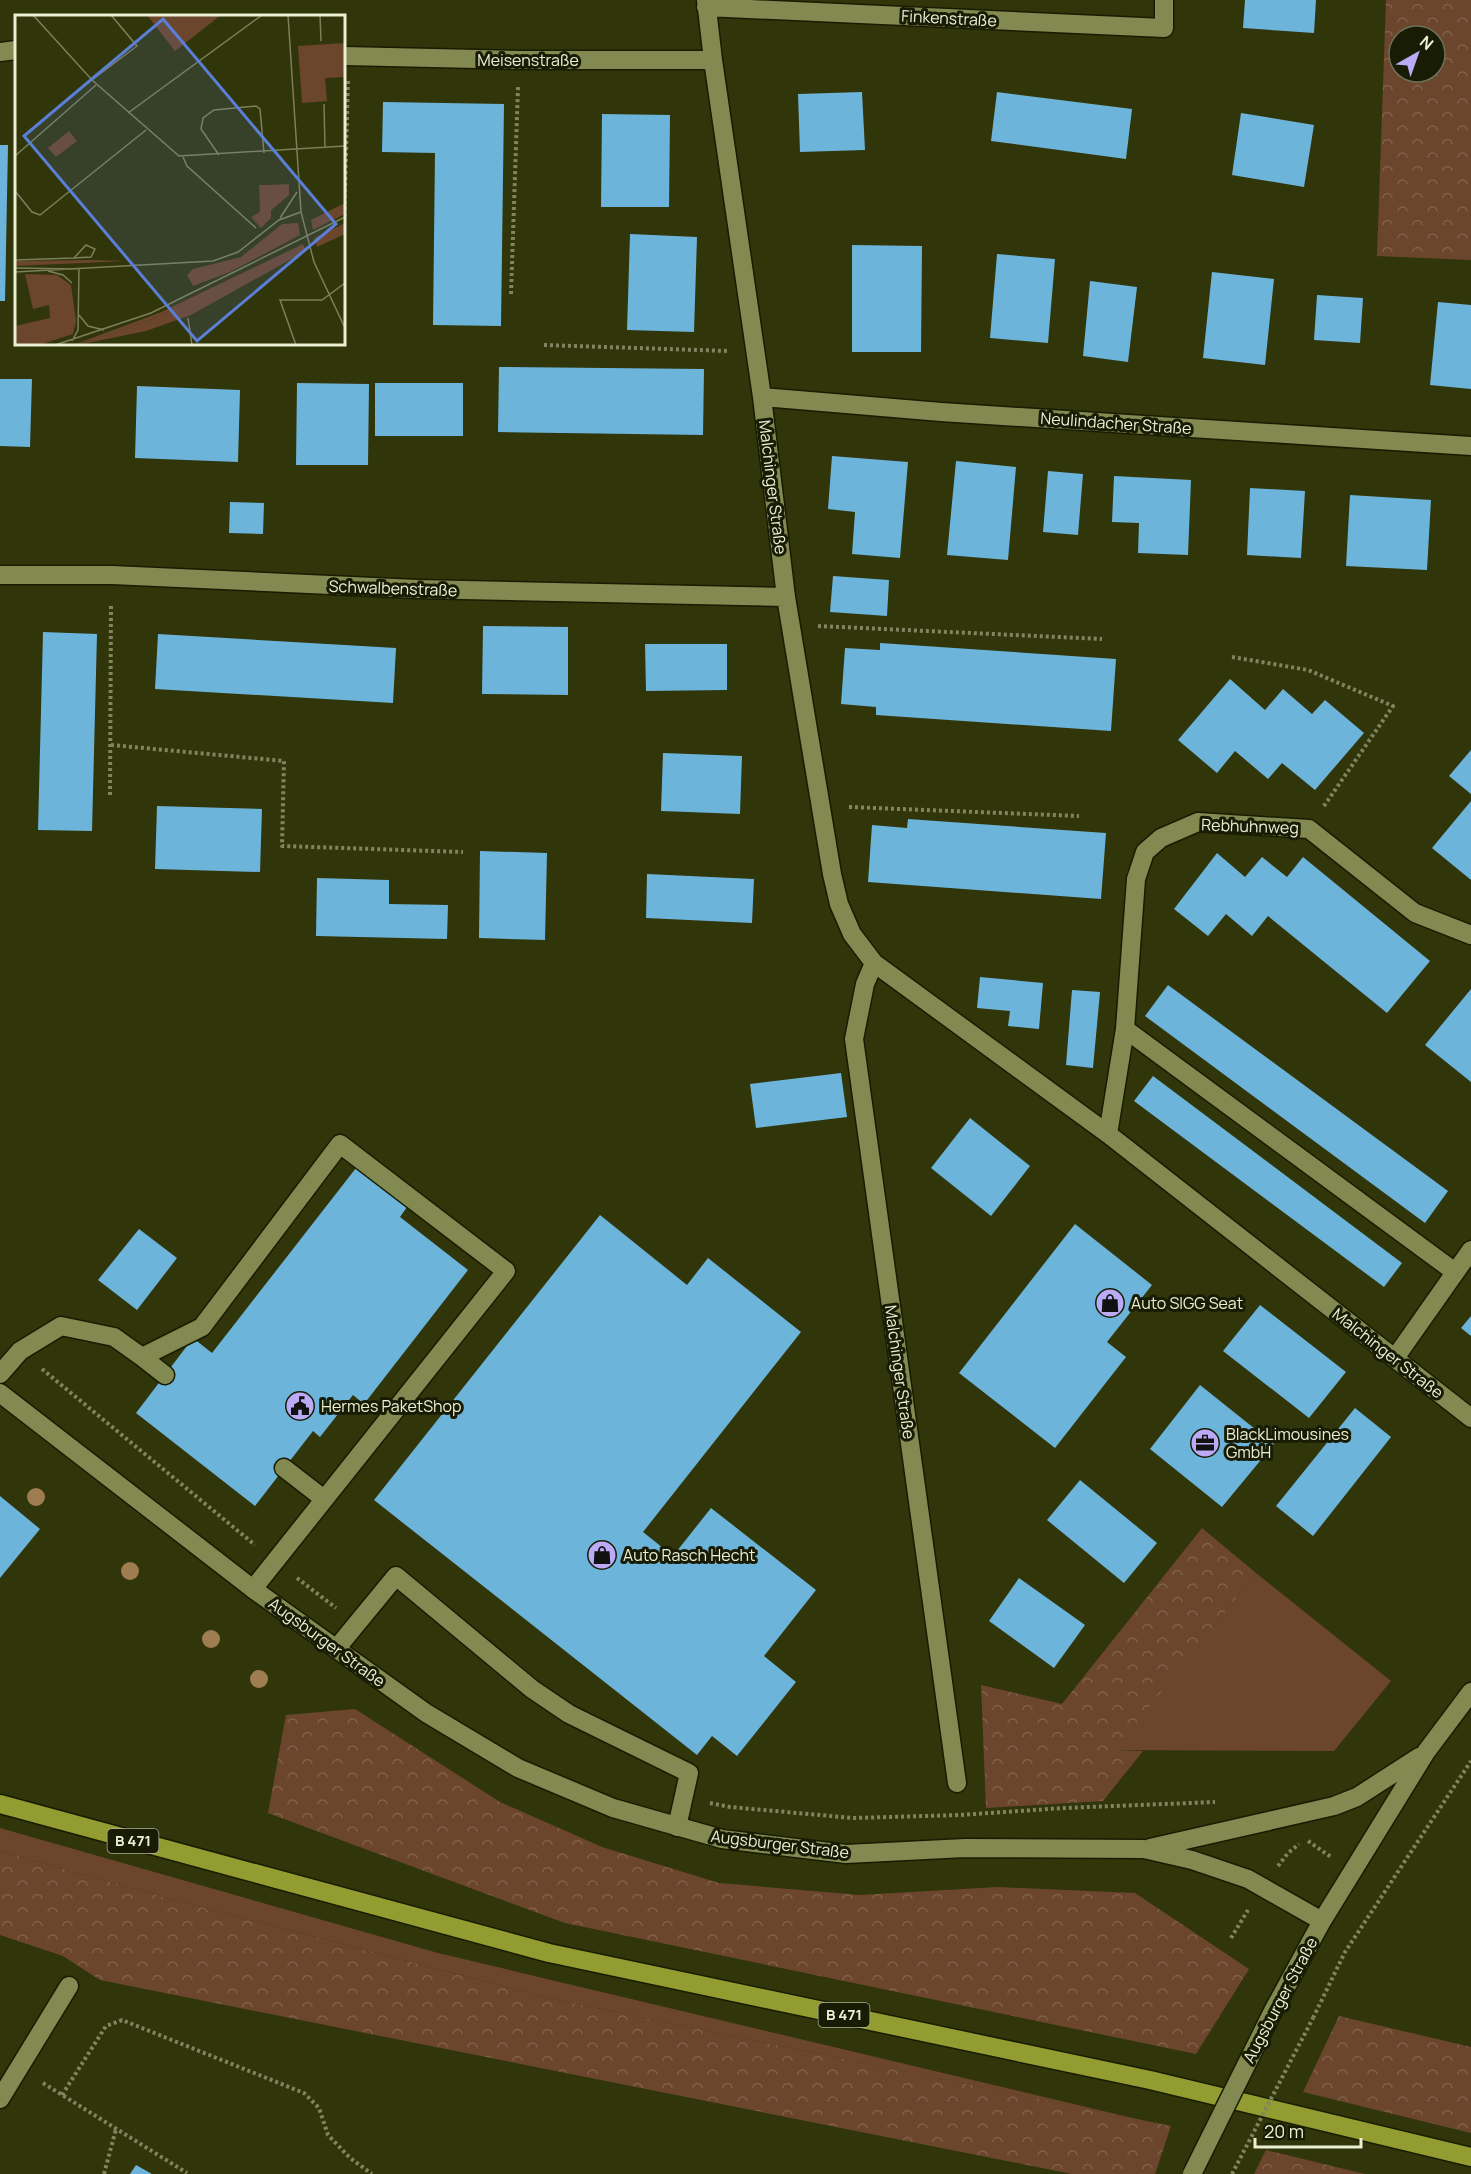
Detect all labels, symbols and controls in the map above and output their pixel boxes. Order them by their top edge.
street label: Finkenstraße [901,5,997,31]
inset map [15,15,345,345]
north arrow [1387,24,1447,84]
text: N [1415,30,1438,55]
street label: Meisenstraße [477,49,579,71]
street label: Neulindacher Straße [1040,407,1192,439]
street label: Malchinger Straße [754,419,792,555]
street label: Schwalbenstraße [328,575,458,601]
street label: Rebhuhnweg [1201,813,1299,839]
shop icon: Auto SIGG Seat [1094,1287,1126,1319]
place label: Auto SIGG Seat [1131,1292,1243,1314]
street label: Malchinger Straße [1328,1303,1448,1403]
street label: Malchinger Straße [880,1304,920,1440]
public building icon: Hermes PaketShop [284,1390,316,1422]
place label: Hermes PaketShop [321,1395,462,1417]
place label: BlackLimousines GmbH [1226,1423,1349,1463]
office icon: BlackLimousines GmbH [1189,1427,1221,1459]
shop icon: Auto Rasch Hecht [586,1539,618,1571]
place label: Auto Rasch Hecht [623,1544,755,1566]
street label: Augsburger Straße [264,1592,390,1692]
street label: Augsburger Straße [710,1825,850,1863]
road number: B 471 [108,1829,158,1853]
street label: Augsburger Straße [1238,1933,1322,2067]
road number: B 471 [818,2003,870,2027]
scale bar [1255,2111,1362,2149]
text: 20 m [1264,2119,1304,2143]

